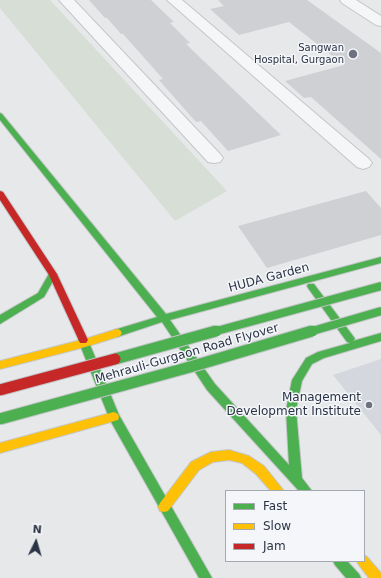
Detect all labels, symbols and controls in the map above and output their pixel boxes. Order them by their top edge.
place label: Sangwan Hospital, Gurgaon [254,42,344,66]
marker: Sangwan Hospital, Gurgaon [347,48,359,60]
street label: HUDA Garden [227,260,311,296]
street label: Mehrauli-Gurgaon Road Flyover [94,321,280,387]
place label: Management Development Institute [227,391,361,419]
marker: Management Development Institute [364,400,374,410]
legend [225,490,365,562]
text: Fast [263,499,287,513]
text: Slow [263,519,291,533]
north arrow [16,522,56,562]
text: N [32,523,42,536]
text: Jam [263,539,286,553]

